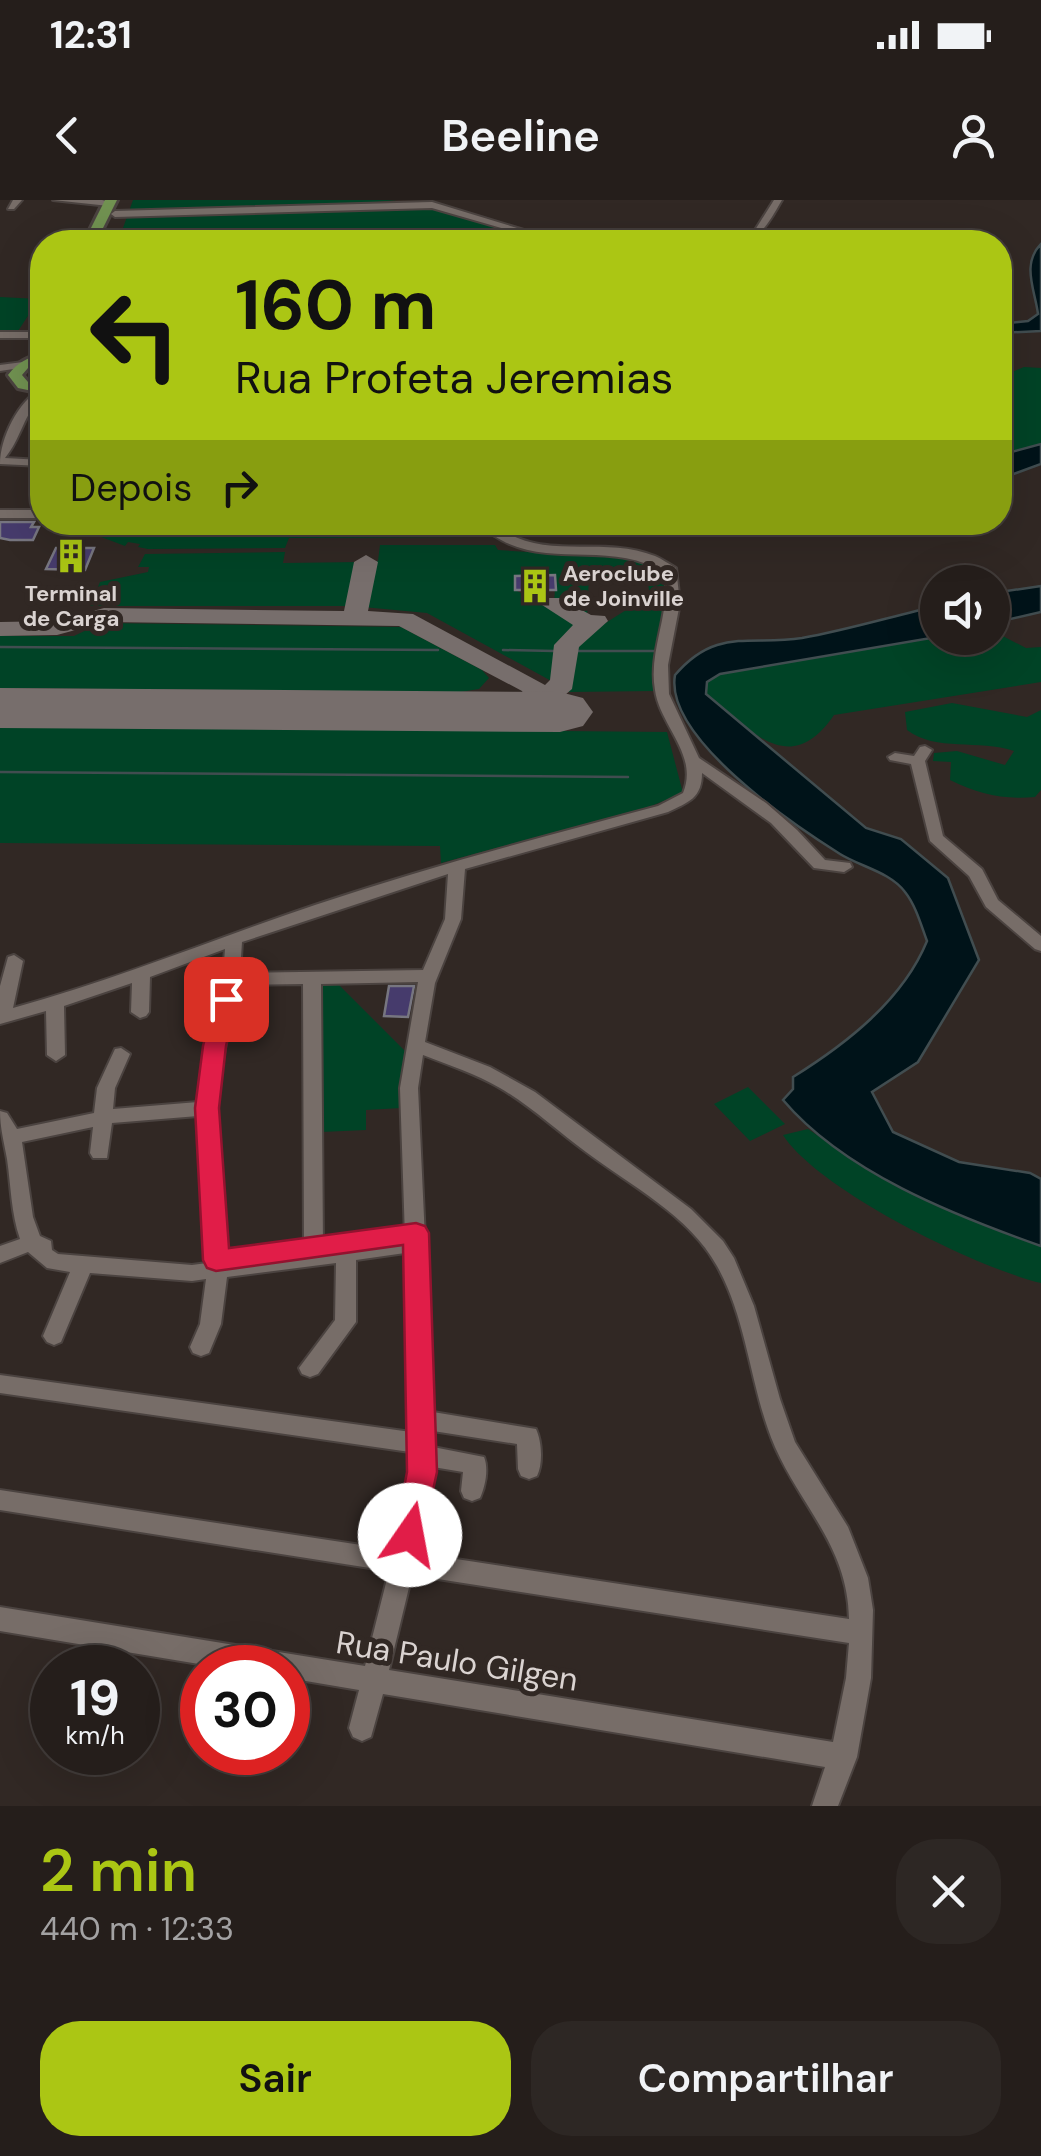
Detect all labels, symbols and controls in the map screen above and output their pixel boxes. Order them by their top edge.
text: 12:31 [50,10,132,60]
text: Beeline [441,106,600,165]
icon: back [40,108,95,163]
icon: person [946,108,1001,163]
text: 160 m [235,260,436,351]
icon: left [70,270,200,400]
text: Rua Profeta Jeremias [235,348,673,407]
icon: right [212,460,267,515]
text: Depois [70,463,192,513]
building icon: Terminal de Carga [52,537,90,575]
place label: Aeroclube de Joinville [563,559,684,613]
map controls [920,565,1010,655]
button: sound [920,565,1010,655]
building icon: Aeroclube de Joinville [516,567,554,605]
place label: Terminal de Carga [23,579,119,633]
pin [184,957,269,1042]
icon: arrive [199,972,254,1027]
position arrow [358,1483,462,1587]
street label: Rua Paulo Gilgen [333,1621,581,1701]
speed limit sign: 30 [180,1645,310,1775]
text: 19 [70,1665,120,1731]
text: km/h [65,1719,125,1752]
text: 2 min [40,1831,197,1910]
button: close [896,1839,1001,1944]
text: 440 m · 12:33 [40,1908,234,1950]
button: Sair [40,2021,511,2136]
button: Compartilhar [531,2021,1001,2136]

